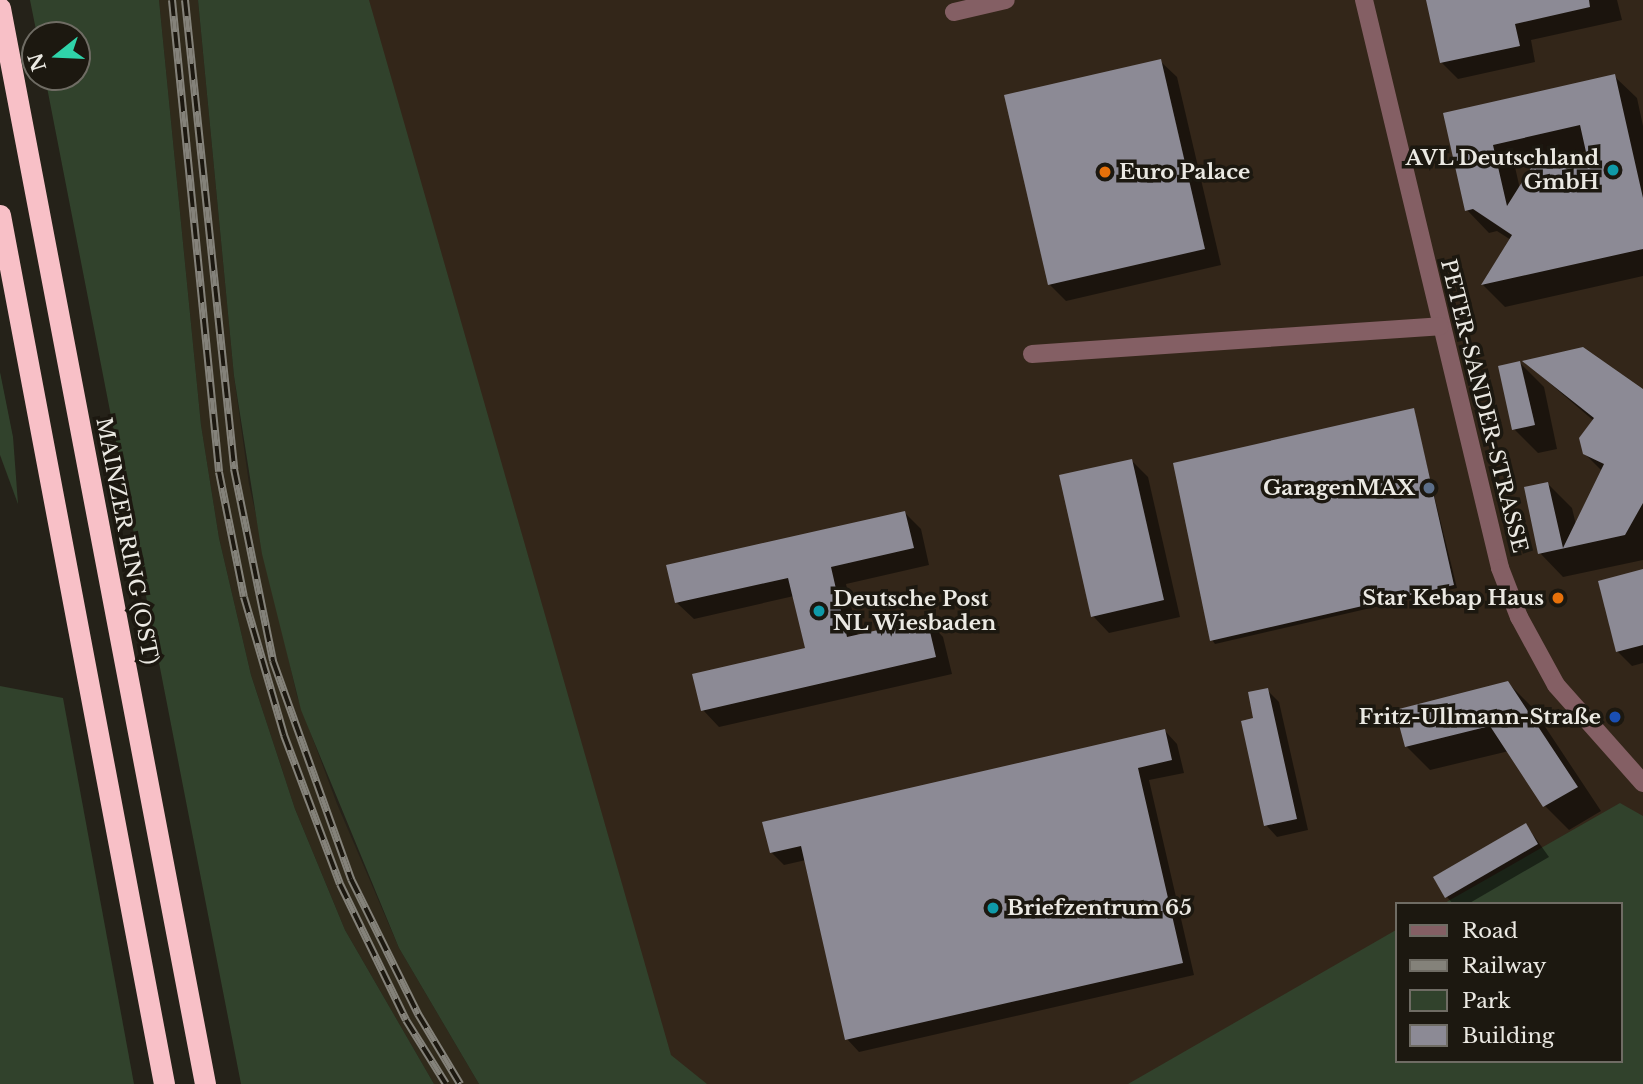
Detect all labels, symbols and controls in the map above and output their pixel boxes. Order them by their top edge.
north arrow [21,21,91,91]
text: N [24,50,51,74]
place label: AVL Deutschland GmbH [1405,145,1599,195]
place label: Euro Palace [1119,159,1250,185]
marker: AVL Deutschland GmbH [1605,162,1621,178]
marker: Euro Palace [1097,164,1113,180]
street label: PETER-SANDER-STRASSE [1435,257,1533,555]
street label: MAINZER RING (OST) [91,415,163,667]
place label: GaragenMAX [1263,475,1415,501]
marker: GaragenMAX [1421,480,1437,496]
place label: Star Kebap Haus [1362,585,1544,611]
place label: Deutsche Post NL Wiesbaden [833,586,998,636]
marker: Star Kebap Haus [1550,590,1566,606]
marker: Deutsche Post NL Wiesbaden [811,603,827,619]
place label: Fritz-Ullmann-Straße [1359,704,1601,730]
marker: Fritz-Ullmann-Straße [1607,709,1623,725]
place label: Briefzentrum 65 [1007,895,1192,921]
marker: Briefzentrum 65 [985,900,1001,916]
legend [1394,902,1622,1063]
text: Road [1462,918,1518,944]
text: Railway [1462,953,1546,979]
text: Park [1462,988,1511,1014]
text: Building [1462,1023,1554,1049]

